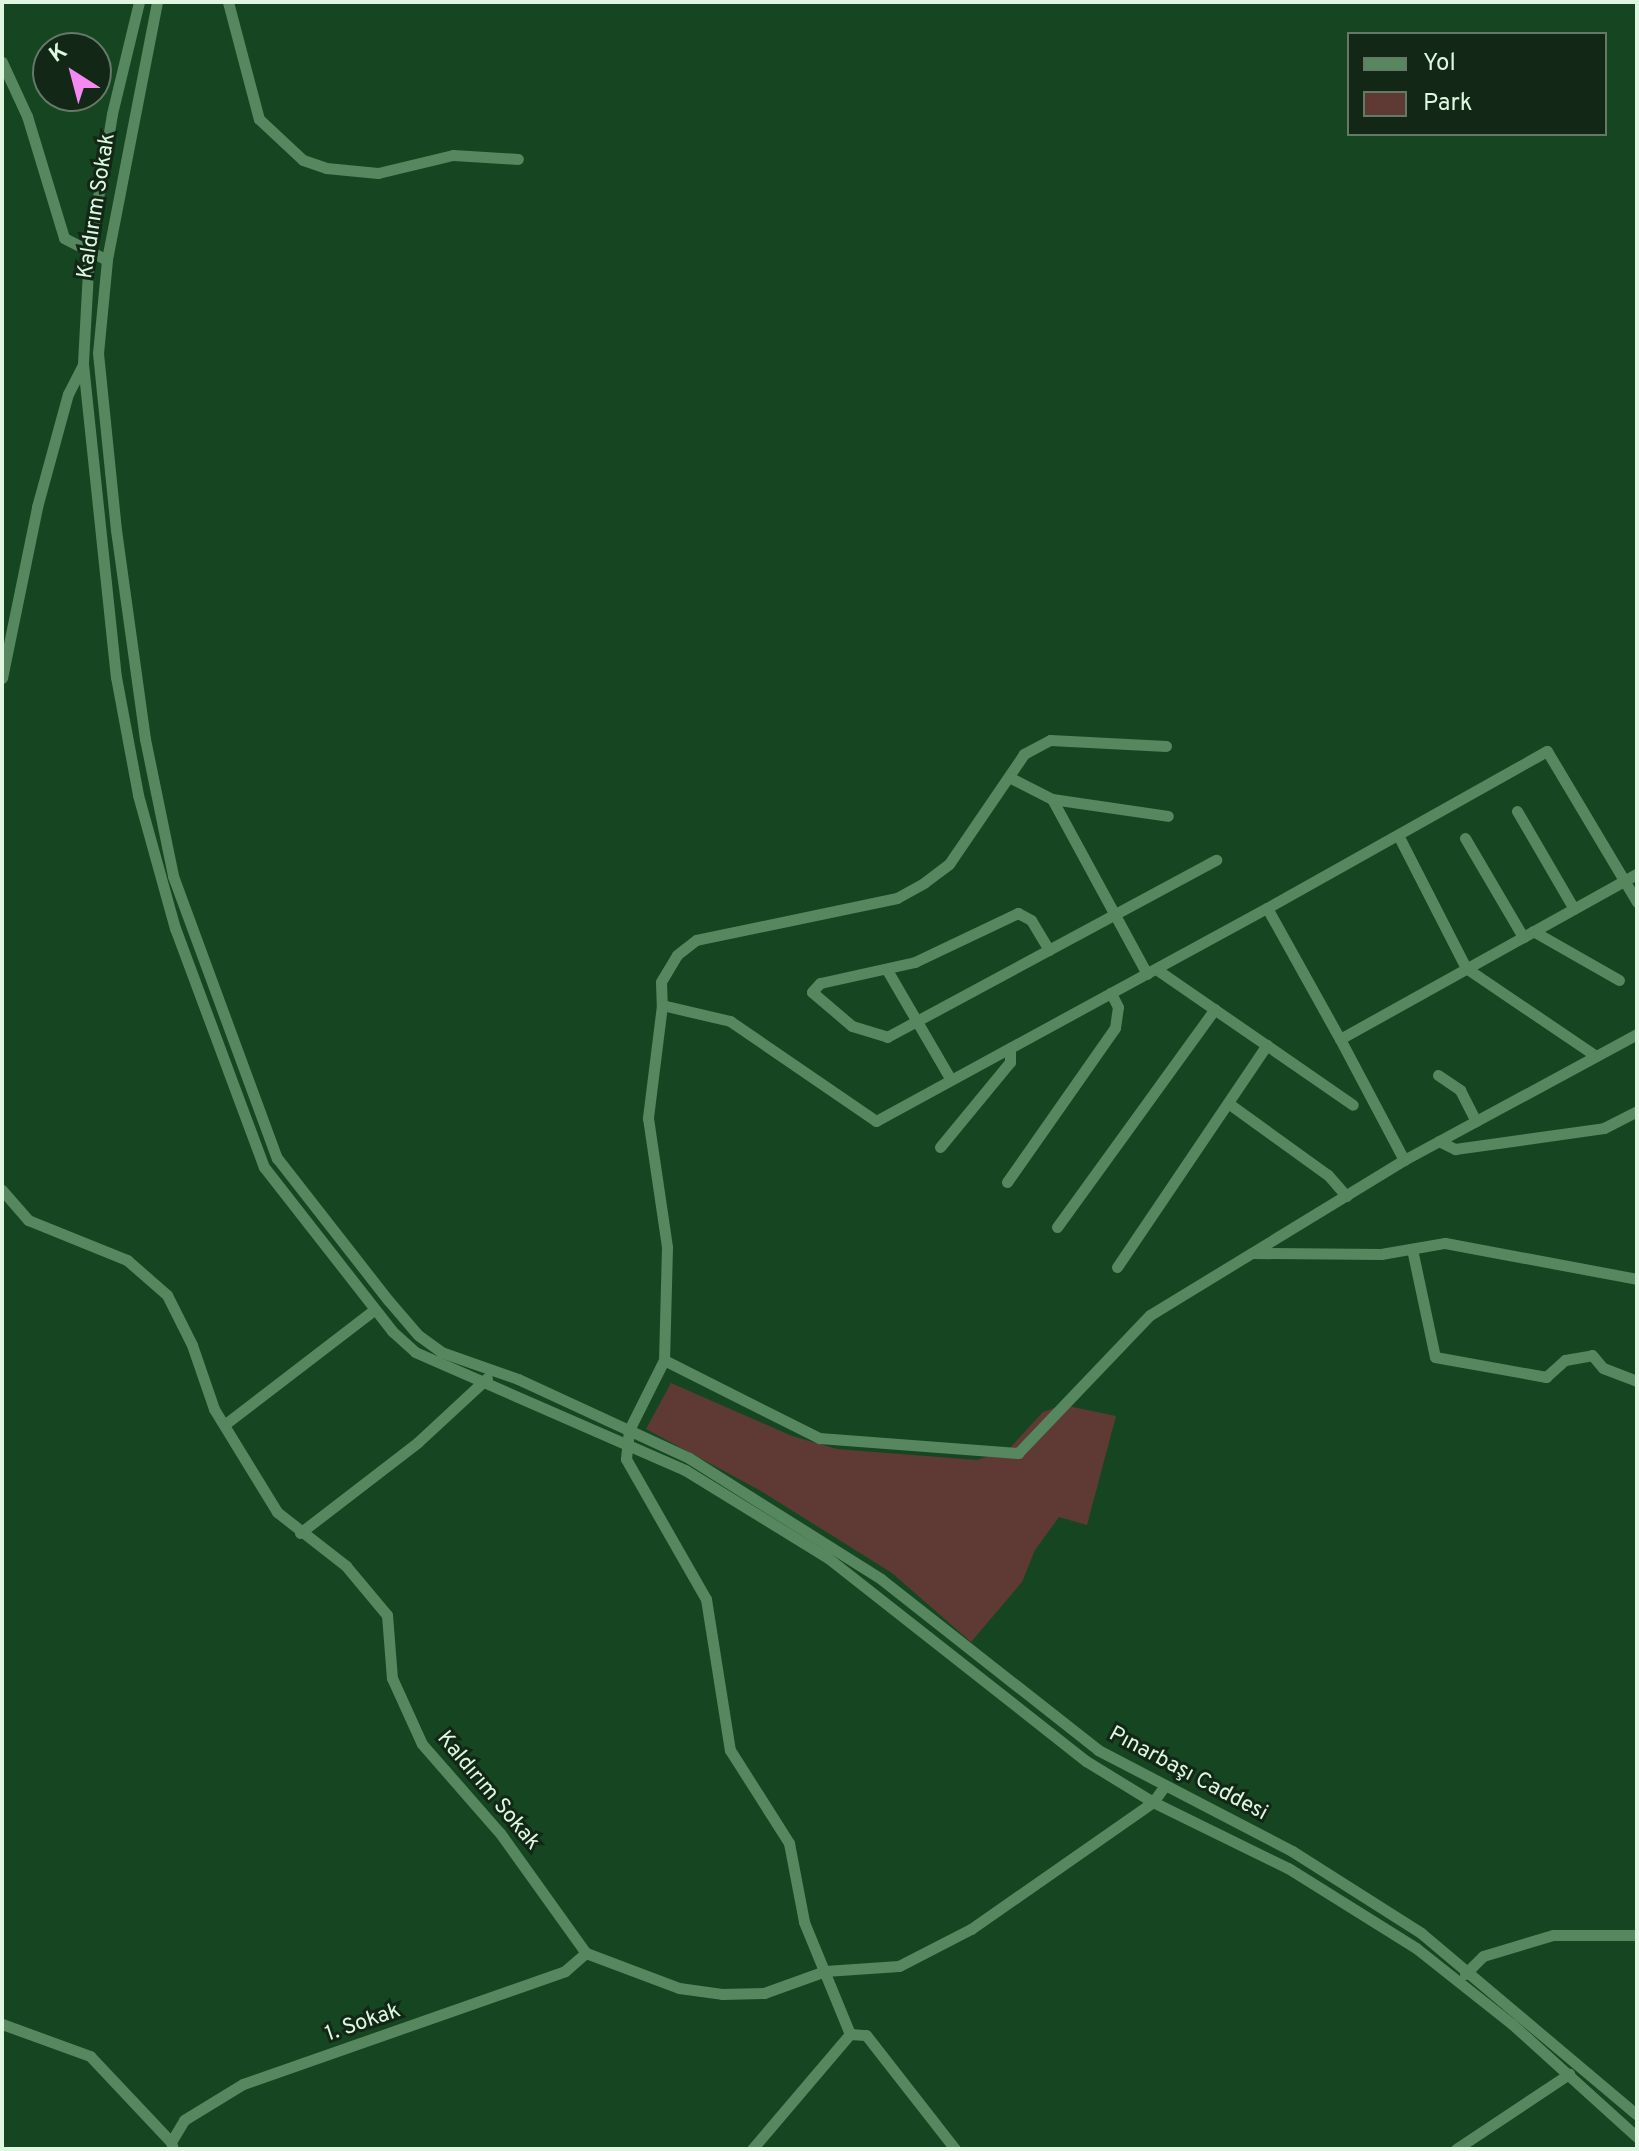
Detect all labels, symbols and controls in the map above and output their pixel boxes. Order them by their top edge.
north arrow [32,32,112,112]
legend [1347,32,1607,136]
text: K [45,38,73,69]
text: Yol [1423,49,1456,79]
text: Park [1423,89,1473,119]
street label: Kaldırım Sokak [72,131,122,281]
street label: Pınarbaşı Caddesi [1104,1721,1272,1827]
street label: Kaldırım Sokak [431,1726,545,1856]
street label: 1. Sokak [322,1998,404,2048]

